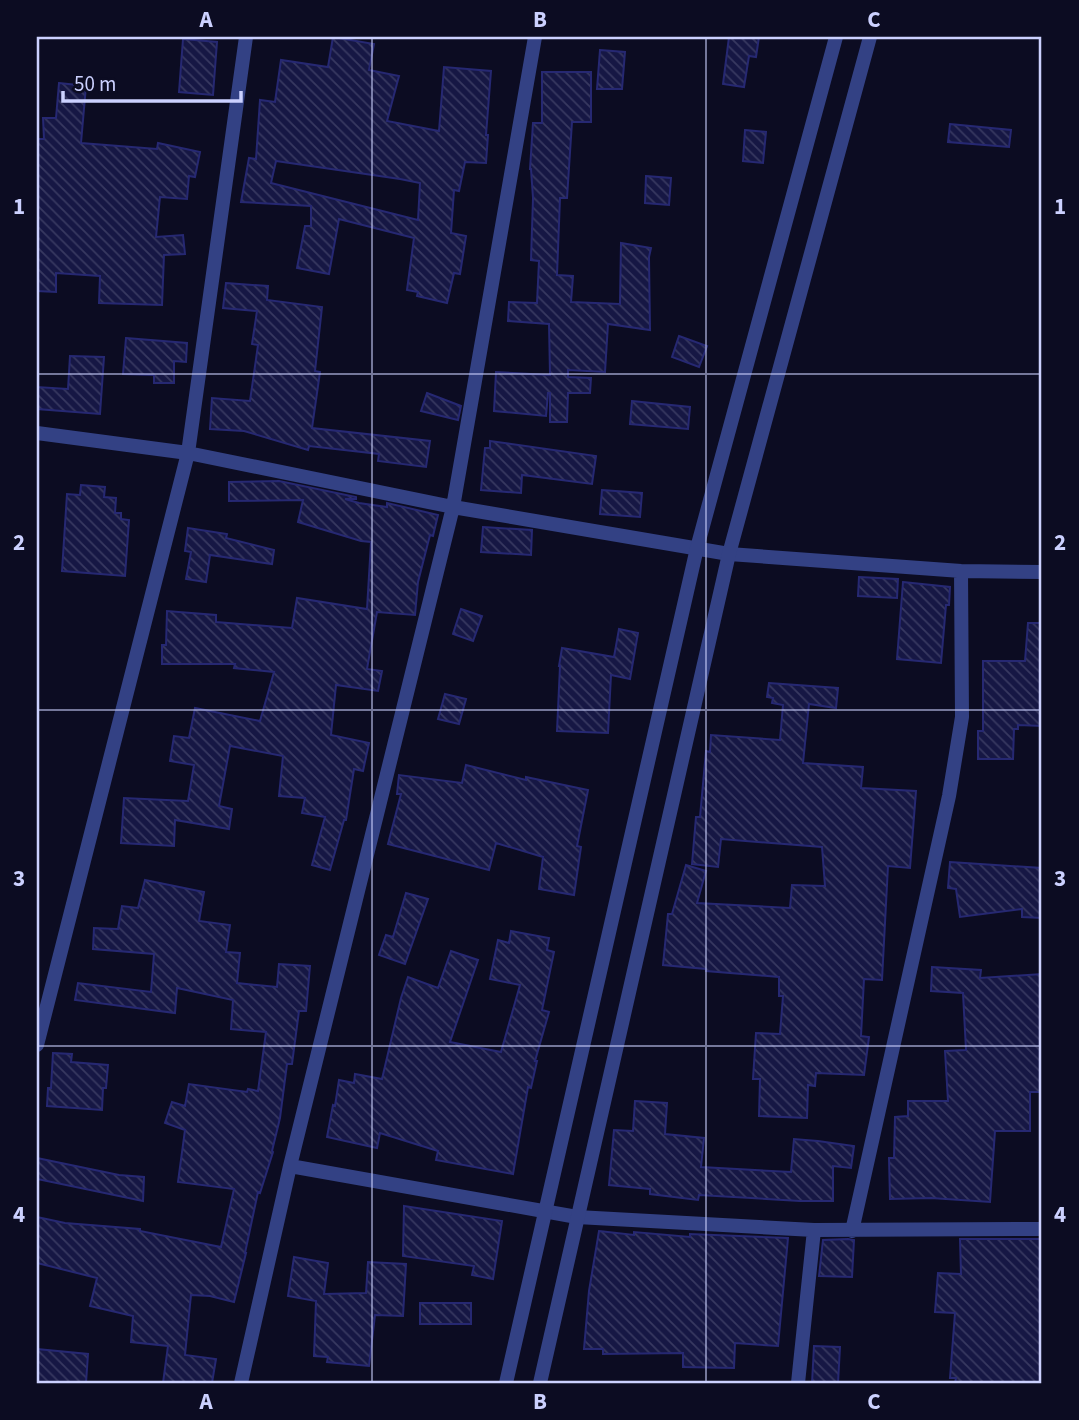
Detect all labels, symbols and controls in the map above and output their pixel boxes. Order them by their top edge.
text: A [198,3,213,36]
text: B [533,3,547,36]
text: C [867,3,881,36]
scale bar [63,60,242,104]
text: 50 m [74,69,116,99]
text: 1 [13,190,25,223]
text: 1 [1054,190,1066,223]
text: 2 [13,526,25,559]
text: 2 [1054,526,1066,559]
text: 3 [13,862,25,895]
text: 3 [1054,862,1066,895]
text: 4 [13,1198,25,1231]
text: 4 [1054,1198,1066,1231]
text: A [198,1385,213,1418]
text: B [533,1385,547,1418]
text: C [867,1385,881,1418]

